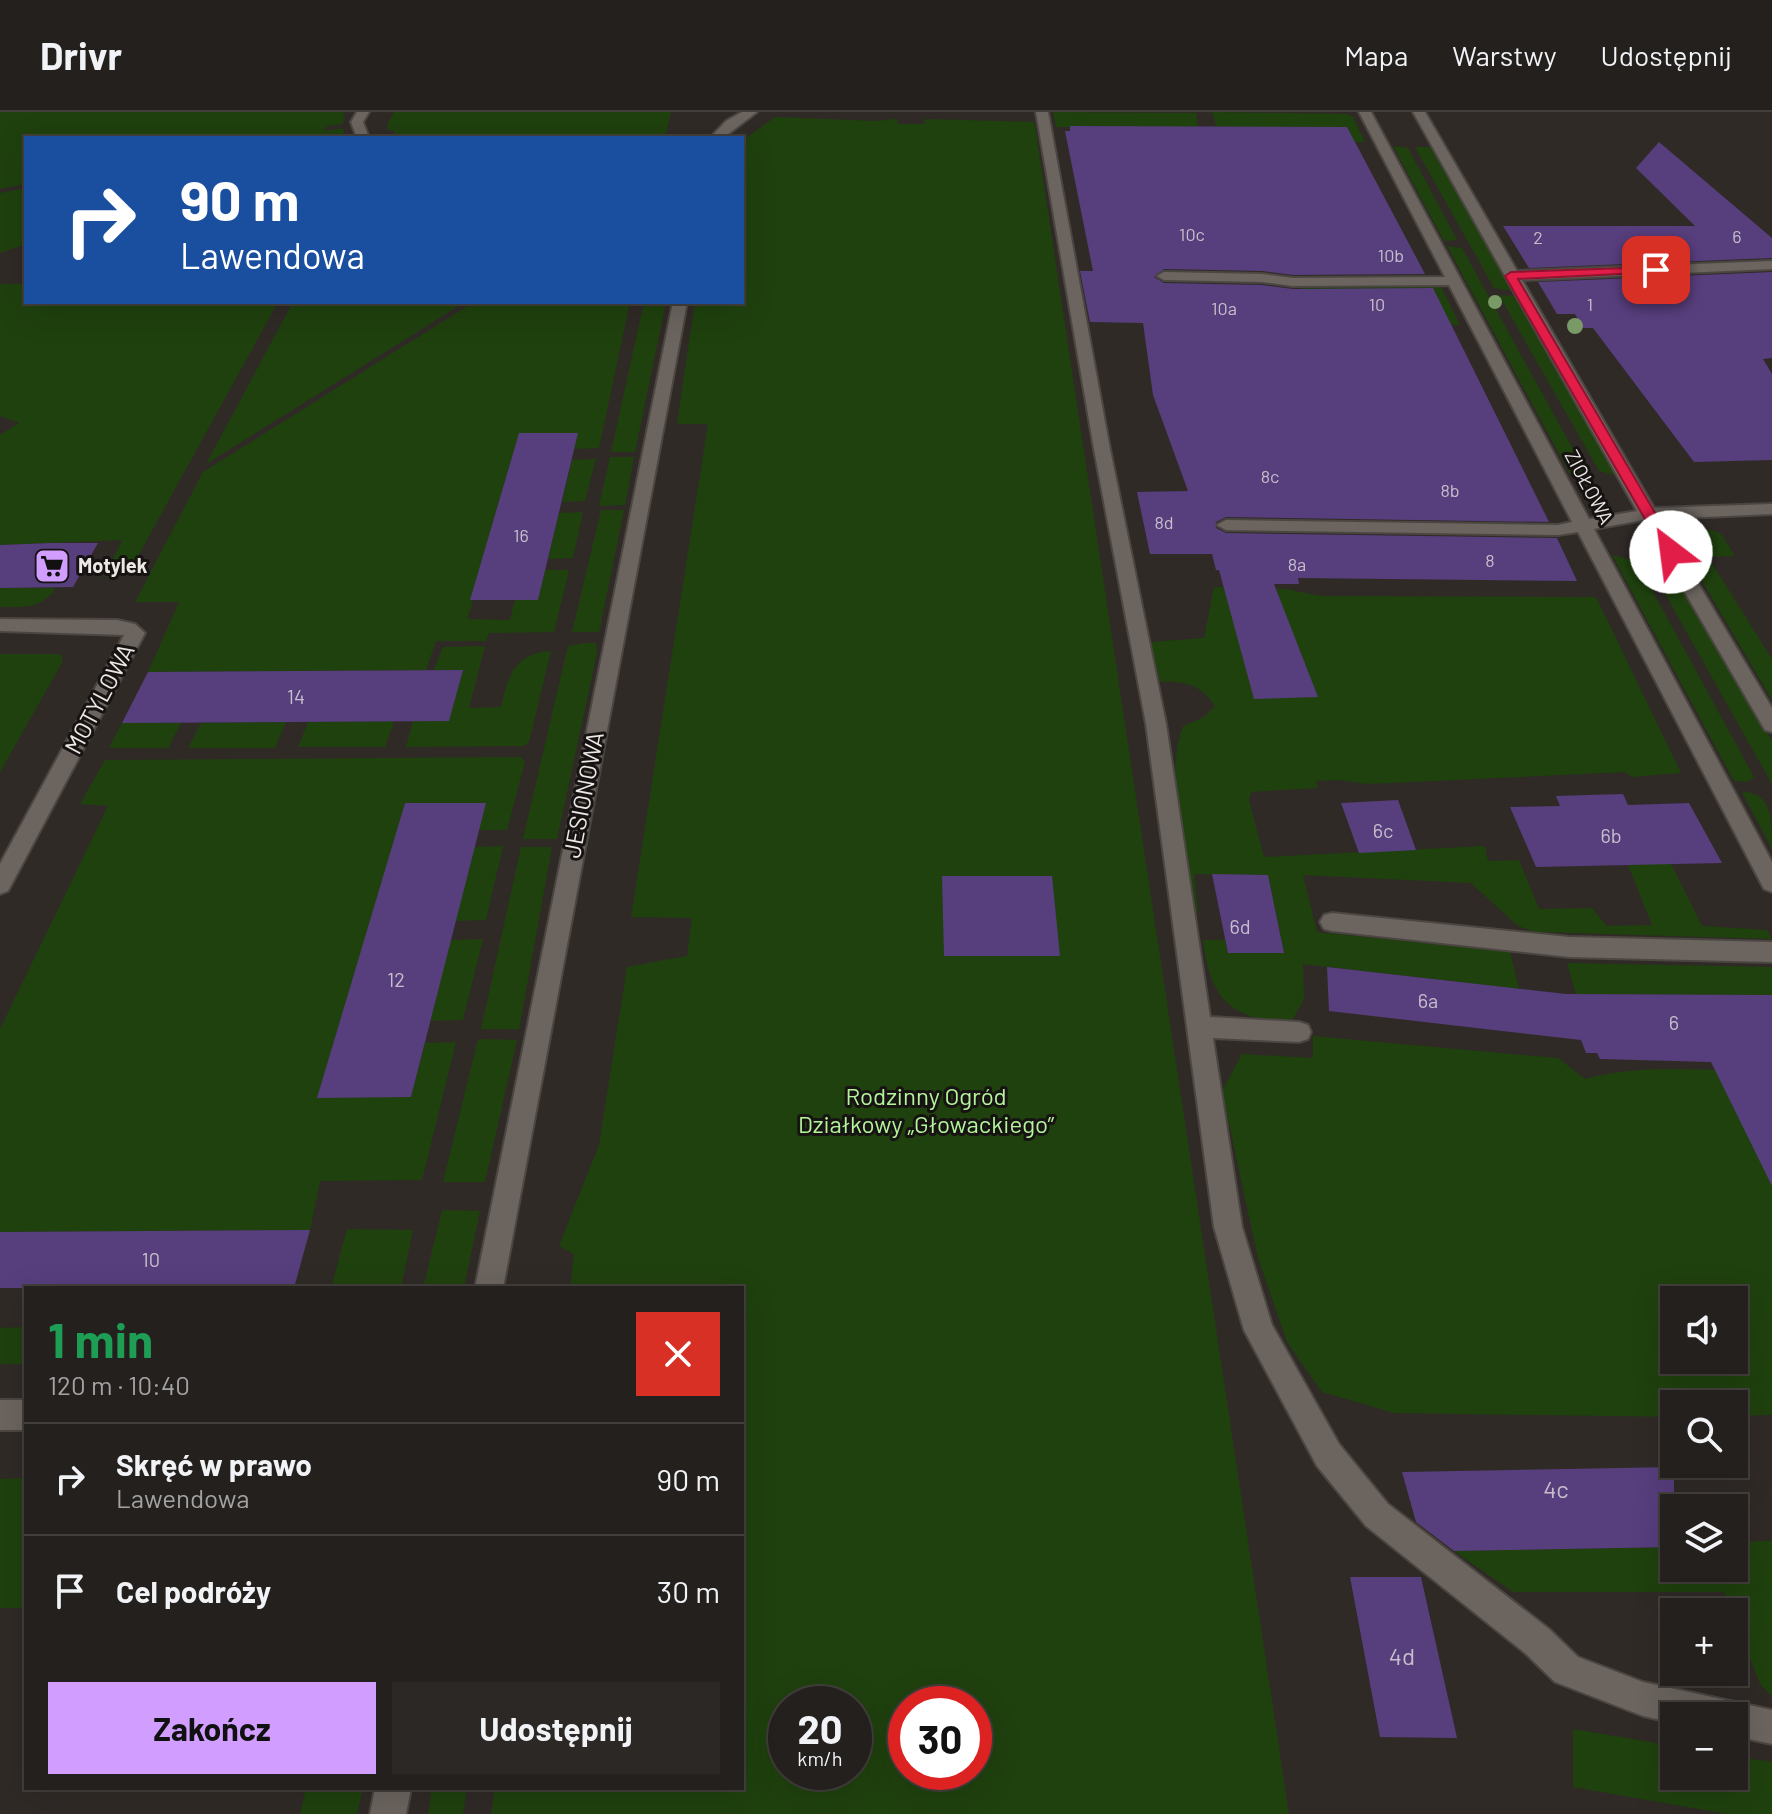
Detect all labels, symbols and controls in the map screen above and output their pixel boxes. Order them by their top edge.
text: Drivr [40,32,122,78]
text: Mapa [1344,38,1408,72]
text: Warstwy [1452,38,1557,72]
text: Udostępnij [1601,38,1732,72]
text: 90 m [180,165,300,232]
icon: right [48,168,152,272]
house number: 10c [1179,223,1205,245]
house number: 6 [1732,225,1742,247]
house number: 2 [1533,226,1543,248]
text: Lawendowa [180,233,365,276]
pin [1622,236,1690,304]
house number: 10b [1378,244,1404,266]
icon: arrive [1634,248,1678,292]
house number: 10 [1369,293,1385,315]
house number: 1 [1587,293,1593,315]
house number: 10a [1211,297,1237,319]
street label: ZIOŁOWA [1560,445,1619,528]
house number: 8c [1261,465,1279,487]
house number: 8b [1440,479,1460,501]
position arrow [1629,510,1713,594]
house number: 8d [1154,511,1174,533]
house number: 16 [513,524,529,546]
supermarket icon: Motylek [33,547,71,585]
house number: 8 [1485,549,1495,571]
place label: Motylek [78,553,148,577]
house number: 8a [1288,553,1306,575]
street label: MOTYLOWA [57,638,140,758]
house number: 14 [287,684,305,708]
street label: JESIONOWA [556,729,609,860]
house number: 6c [1373,818,1393,842]
house number: 6b [1600,823,1622,847]
house number: 6d [1229,914,1251,938]
house number: 12 [387,967,405,991]
house number: 6a [1418,988,1438,1012]
house number: 6 [1669,1010,1679,1034]
park label: Rodzinny Ogród Działkowy „Głowackiego” [798,1081,1055,1138]
house number: 10 [142,1247,160,1271]
map controls [1660,1286,1748,1790]
button: sound [1660,1286,1748,1374]
text: 1 min [48,1310,153,1368]
button: close [636,1312,720,1396]
text: 120 m · 10:40 [48,1369,190,1400]
button: search [1660,1390,1748,1478]
text: Skręć w prawo [116,1446,312,1482]
icon: right [48,1457,92,1501]
text: 90 m [657,1461,720,1497]
house number: 4c [1543,1474,1569,1503]
text: Lawendowa [116,1482,249,1513]
button: layers [1660,1494,1748,1582]
icon: arrive [48,1569,92,1613]
text: Cel podróży [116,1573,271,1609]
text: 30 m [657,1573,720,1609]
button: + [1660,1598,1748,1686]
house number: 4d [1389,1641,1415,1670]
button: Zakończ [48,1682,376,1774]
button: Udostępnij [392,1682,720,1774]
speed limit sign: 30 [888,1686,992,1790]
button: − [1660,1702,1748,1790]
text: 20 [797,1704,843,1752]
text: km/h [797,1746,843,1770]

